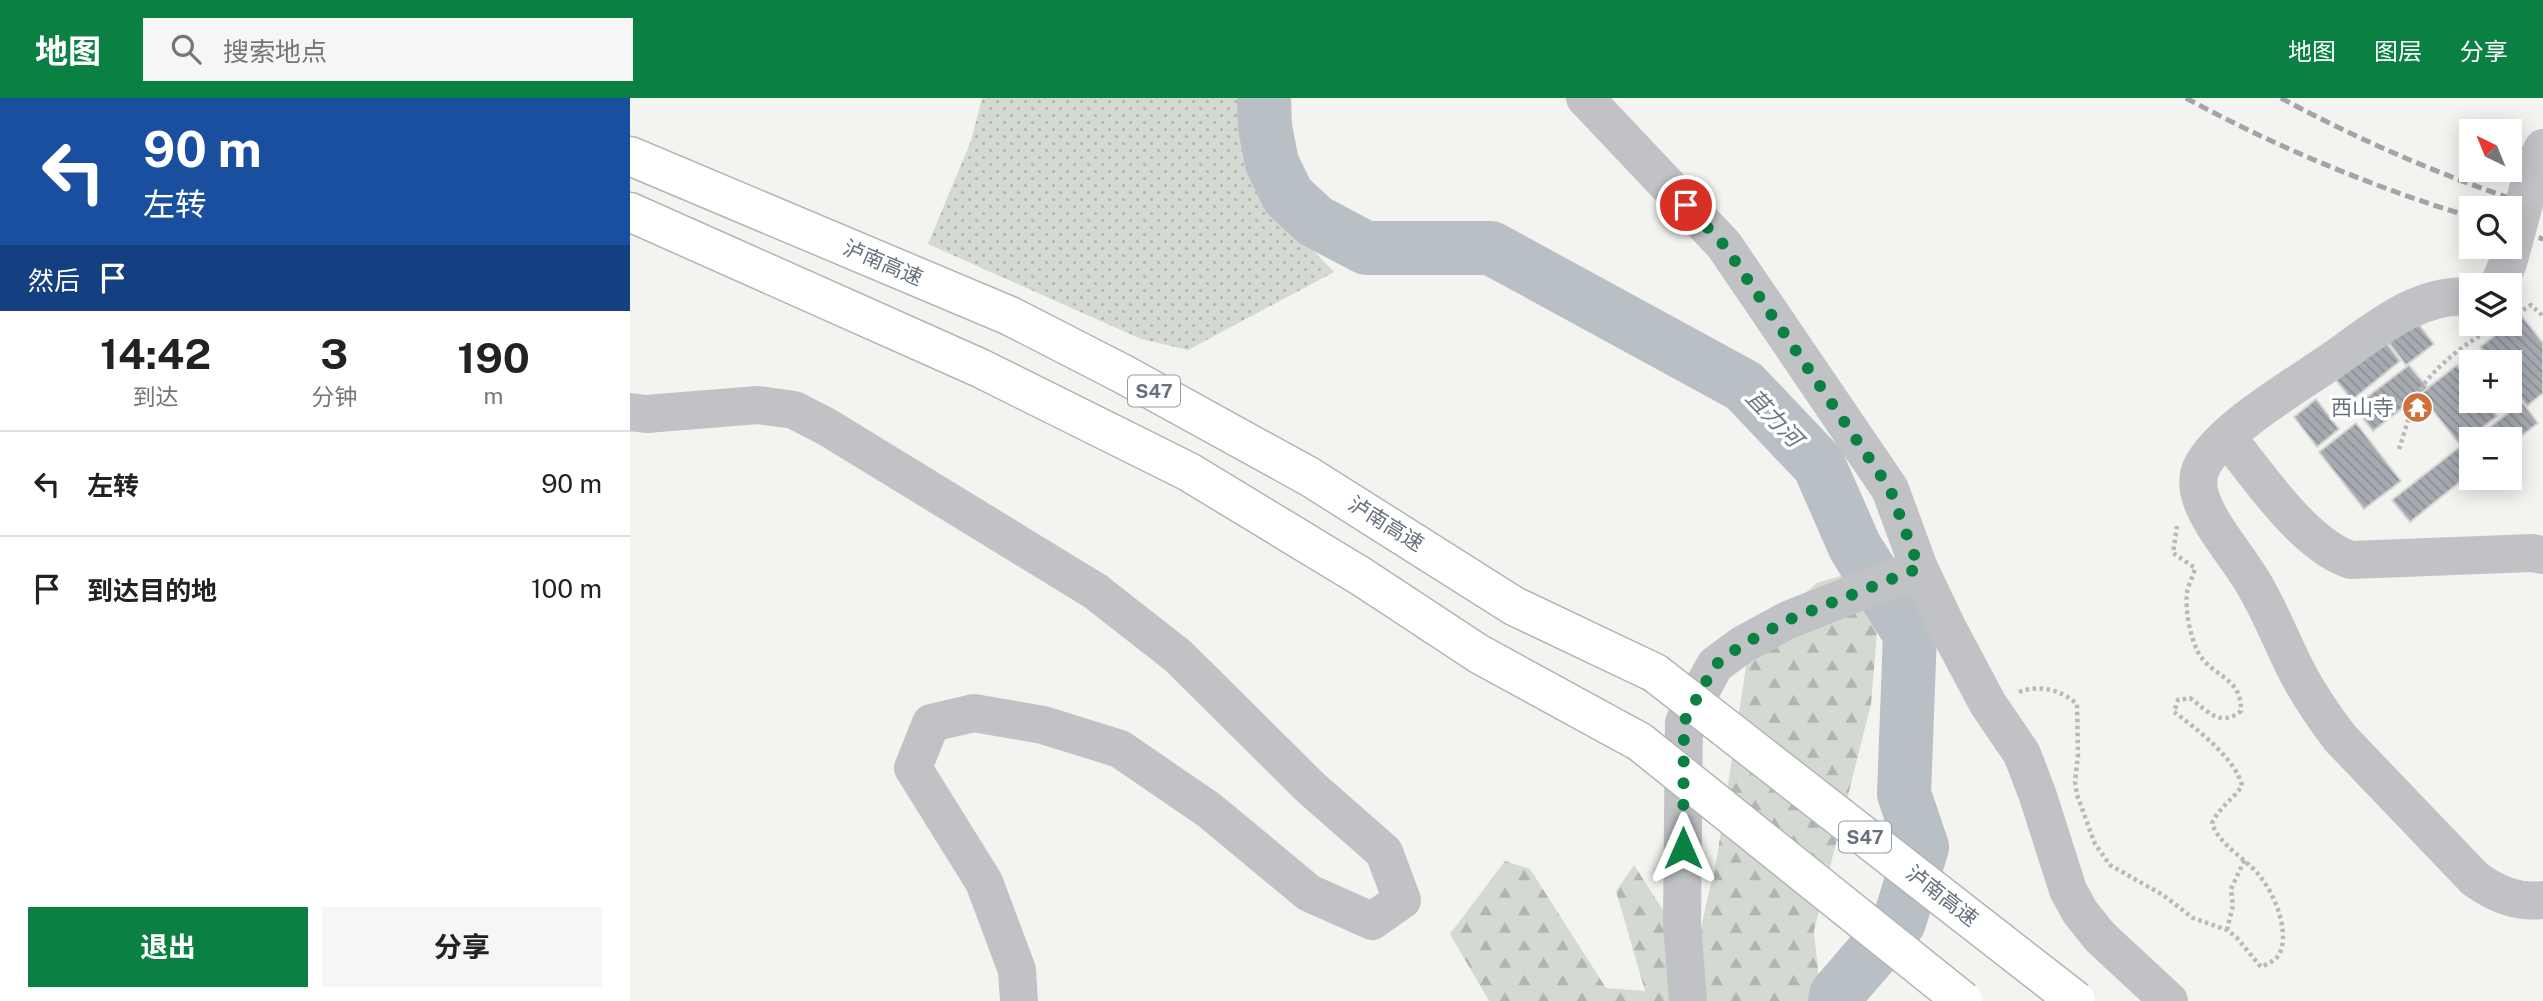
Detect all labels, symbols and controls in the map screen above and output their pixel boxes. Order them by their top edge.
search box [143,18,633,81]
icon: search [167,30,205,68]
text: 地图 [35,32,101,70]
text: 搜索地点 [223,36,327,67]
text: 地图 [2288,37,2336,65]
text: 图层 [2374,37,2422,65]
text: 分享 [2460,37,2508,65]
north arrow [2459,119,2522,182]
map controls [2459,119,2522,490]
text: 90 m [143,120,262,178]
icon: left [28,126,119,217]
pin [1656,175,1716,235]
text: 左转 [143,186,207,223]
icon: arrive [1667,186,1705,224]
button: search [2459,196,2522,259]
street label: 泸南高速 [840,235,927,290]
icon: arrive [94,259,132,297]
text: 然后 [28,265,80,296]
button: layers [2459,273,2522,336]
text: 14:42 [100,329,211,378]
text: 3 [320,329,348,378]
text: 190 [457,333,530,382]
button: + [2459,350,2522,413]
road number: S47 [1128,376,1180,406]
text: m [484,382,504,409]
text: 到达 [133,383,179,410]
text: 分钟 [311,383,357,410]
water label: 苴力河 [1741,383,1811,455]
temple icon: 西山寺 [2400,391,2434,425]
place label: 西山寺 [2331,395,2394,420]
button: − [2459,427,2522,490]
icon: left [28,465,66,503]
text: 90 m [541,468,602,499]
text: 左转 [87,470,139,501]
street label: 泸南高速 [1344,491,1429,556]
icon: arrive [28,570,66,608]
text: 100 m [531,573,602,604]
text: 到达目的地 [87,575,217,606]
position arrow [1646,811,1720,885]
road number: S47 [1839,822,1891,852]
street label: 泸南高速 [1902,860,1983,931]
button: 退出 [28,907,308,987]
button: 分享 [322,907,602,987]

